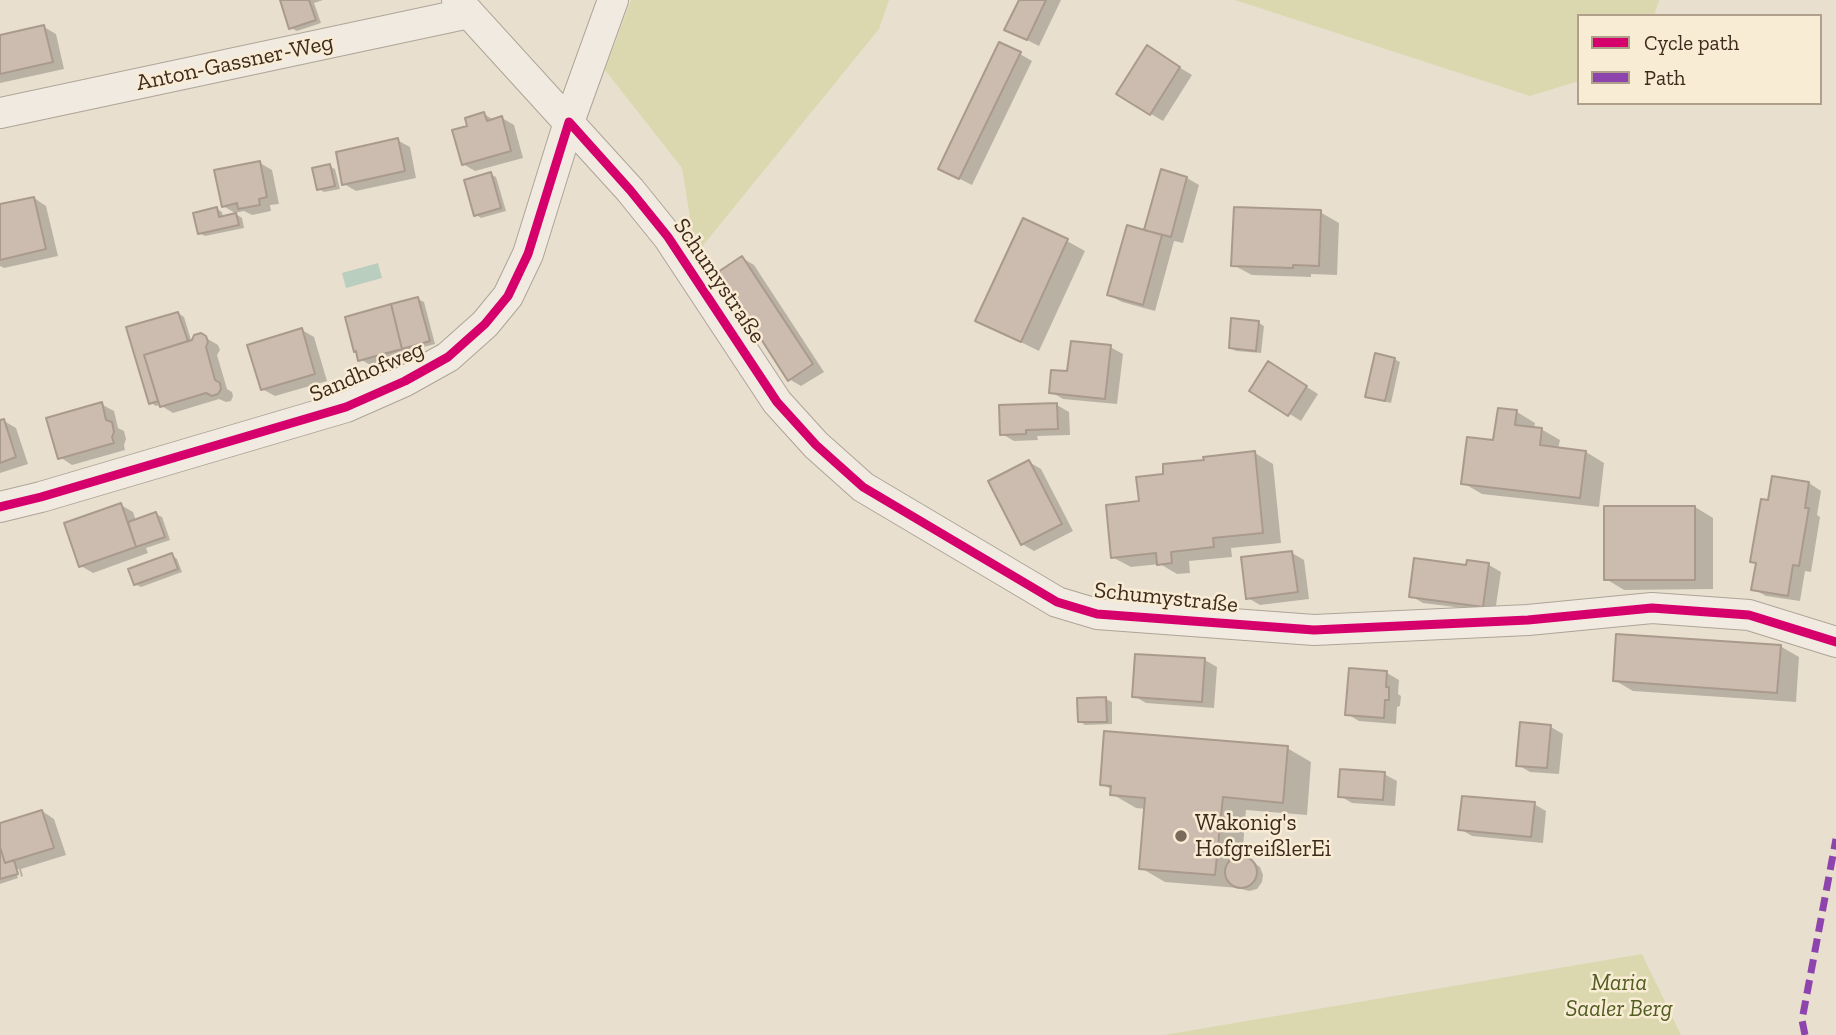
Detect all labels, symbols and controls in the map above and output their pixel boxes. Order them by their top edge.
legend [1577,14,1822,105]
street label: Anton-Gassner-Weg [134,29,336,97]
text: Cycle path [1644,30,1739,55]
text: Path [1644,65,1686,90]
street label: Schumystraße [667,213,771,349]
street label: Sandhofweg [305,335,429,409]
street label: Schumystraße [1093,577,1239,619]
place label: Wakonig's HofgreißlerEi [1195,809,1331,863]
marker: Wakonig's HofgreißlerEi [1173,828,1189,844]
park label: Maria Saaler Berg [1566,969,1672,1023]

